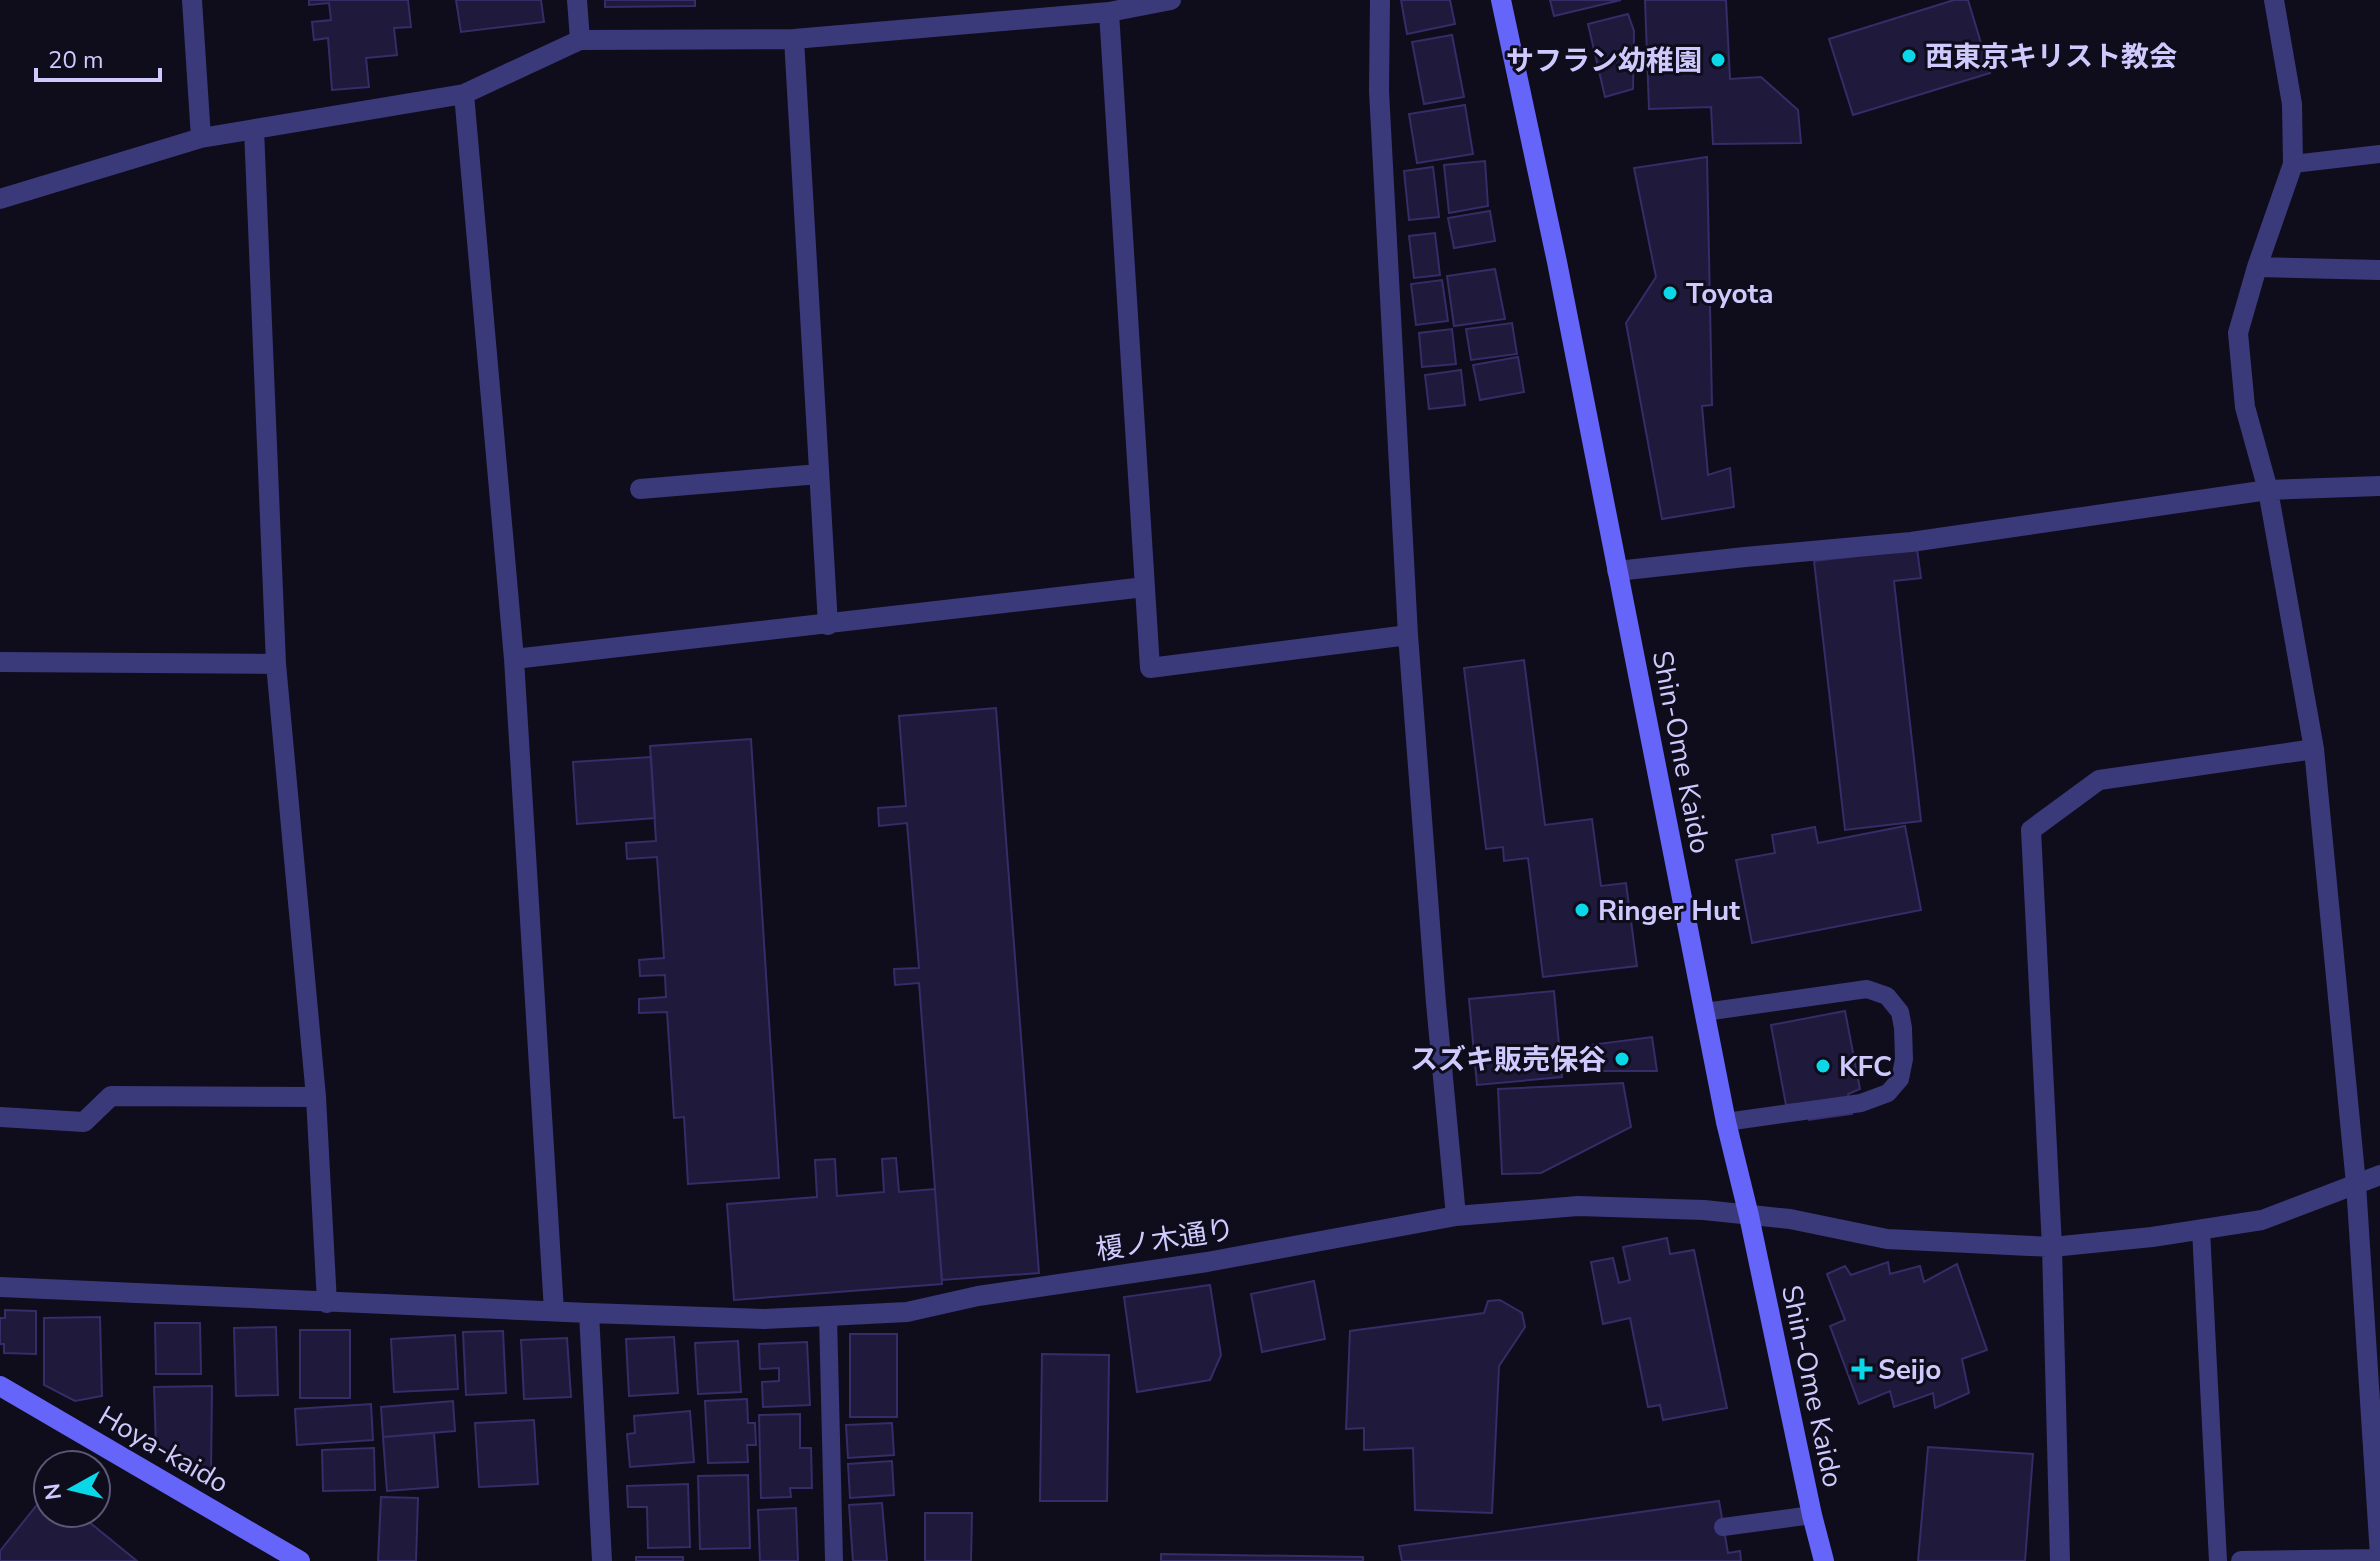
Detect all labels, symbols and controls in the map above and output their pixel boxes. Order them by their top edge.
scale bar [36,32,160,82]
place label: 西東京キリスト教会 [1925,38,2177,76]
place label: サフラン幼稚園 [1506,42,1702,80]
text: 20 m [48,44,104,76]
marker: 西東京キリスト教会 [1900,47,1918,65]
marker: サフラン幼稚園 [1709,51,1727,69]
place label: Toyota [1686,275,1774,313]
marker: Toyota [1661,284,1679,302]
street label: Shin-Ome Kaido [1643,648,1719,857]
place label: Ringer Hut [1598,892,1740,930]
marker: Ringer Hut [1573,901,1591,919]
place label: スズキ販売保谷 [1410,1041,1606,1079]
place label: KFC [1839,1048,1892,1086]
marker: スズキ販売保谷 [1613,1050,1631,1068]
marker: KFC [1814,1057,1832,1075]
street label: 榎ノ木通り [1093,1210,1237,1270]
street label: Shin-Ome Kaido [1772,1282,1852,1491]
place label: Seijo [1878,1351,1941,1389]
marker: Seijo [1853,1360,1871,1378]
street label: Hoya-kaido [91,1397,236,1502]
north arrow [32,1449,112,1529]
text: N [37,1481,69,1502]

